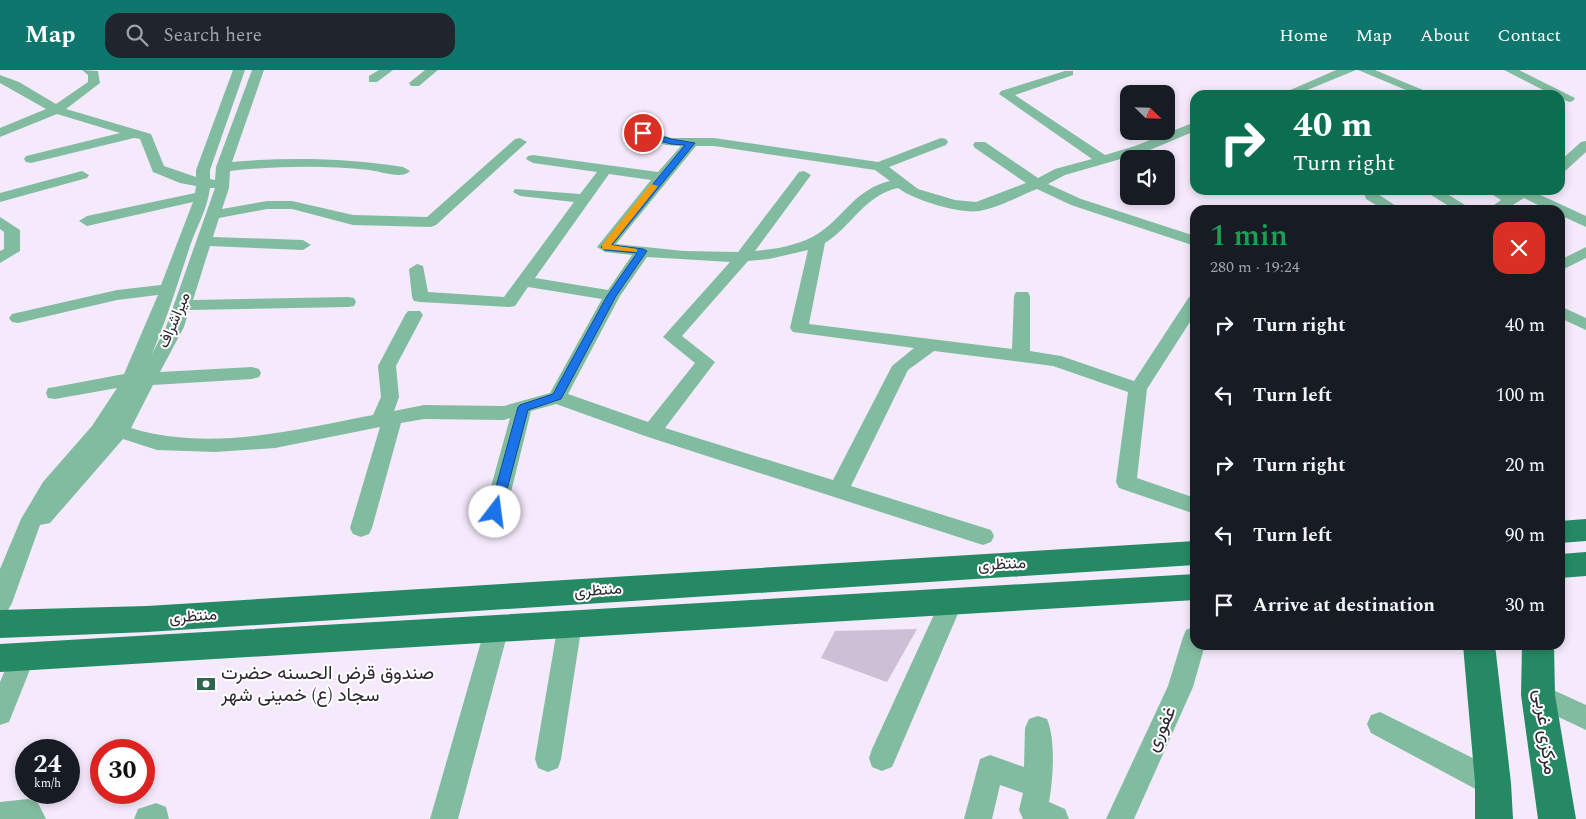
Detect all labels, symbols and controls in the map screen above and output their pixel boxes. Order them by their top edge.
search box [105,13,455,58]
text: Map [25,17,75,53]
icon: search [123,21,151,49]
text: Search here [163,21,262,50]
text: Home [1279,22,1328,49]
text: Map [1356,22,1392,49]
text: About [1420,22,1470,49]
text: Contact [1498,22,1561,49]
north arrow [1120,85,1175,140]
map controls [1120,85,1175,205]
text: 40 m [1293,99,1373,152]
icon: right [1210,110,1275,175]
pin [622,112,664,154]
icon: arrive [629,119,657,147]
text: Turn right [1293,147,1395,180]
button: sound [1120,150,1175,205]
text: 1 min [1210,213,1288,259]
button: close [1493,222,1545,274]
text: 280 m · 19:24 [1210,255,1300,279]
street label: میراشراف [151,288,197,352]
icon: right [1210,311,1238,339]
text: Turn right [1253,311,1346,340]
text: 40 m [1505,311,1545,340]
icon: left [1210,381,1238,409]
text: Turn left [1253,381,1332,410]
text: 100 m [1495,381,1545,410]
icon: right [1210,451,1238,479]
text: Turn right [1253,451,1346,480]
text: 20 m [1505,451,1545,480]
position arrow [468,485,520,537]
icon: left [1210,521,1238,549]
text: Turn left [1253,521,1332,550]
text: 90 m [1505,521,1545,550]
street label: منتظری [977,551,1027,577]
street label: منتظری [573,576,623,604]
icon: arrive [1210,591,1238,619]
text: Arrive at destination [1253,591,1435,620]
text: 30 m [1505,591,1545,620]
street label: منتظری [168,602,218,630]
place label: صندوق قرض الحسنه حضرت سجاد (ع) خمینی شهر [220,659,434,710]
bank icon: صندوق قرض الحسنه حضرت سجاد (ع) خمینی شهر [195,673,217,695]
street label: مرکزی غربی [1525,687,1565,777]
street label: غفوری [1138,701,1184,757]
speed limit sign: 30 [90,739,155,804]
text: 24 [33,746,62,784]
text: km/h [34,774,61,793]

